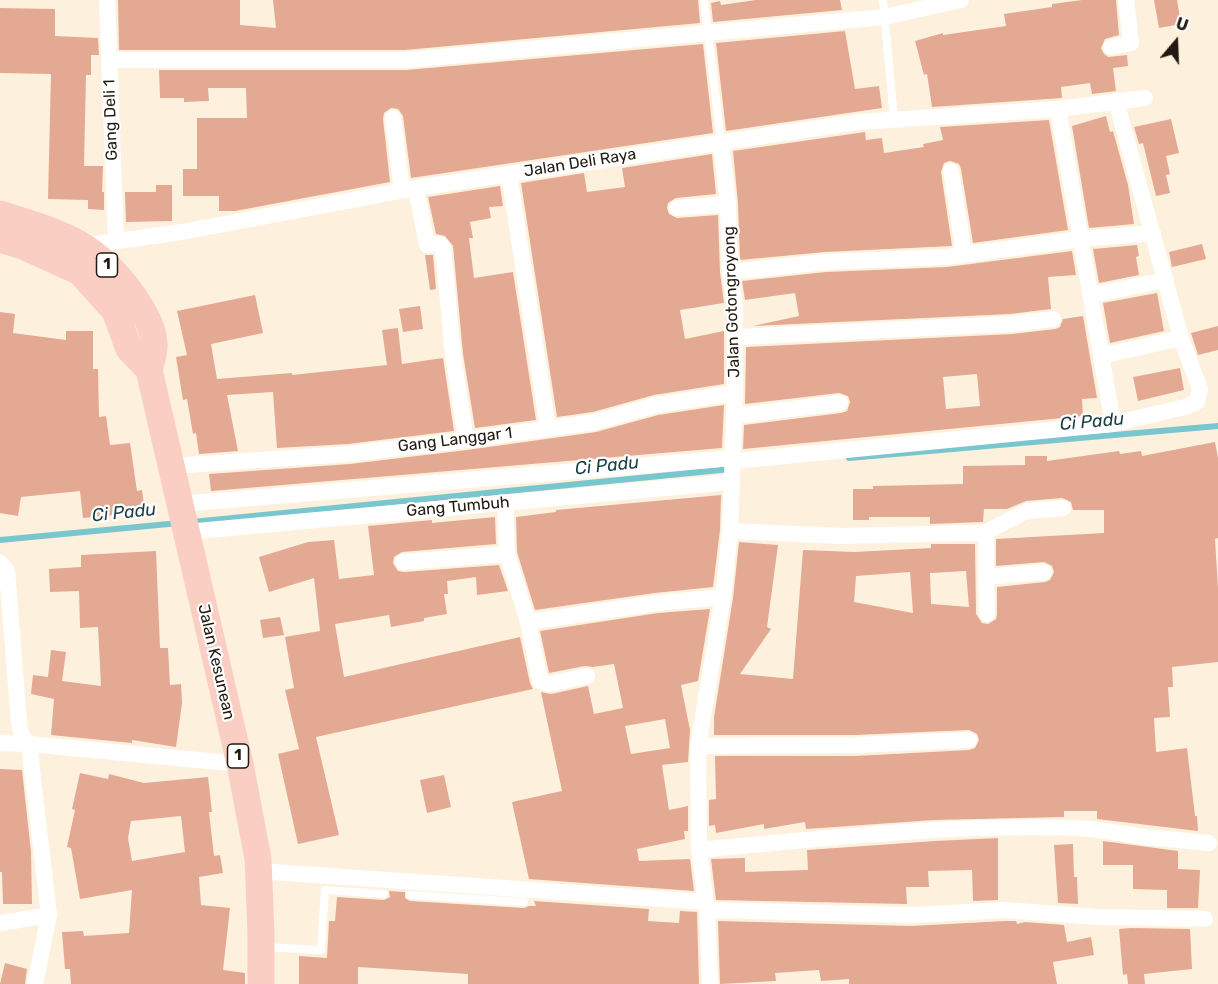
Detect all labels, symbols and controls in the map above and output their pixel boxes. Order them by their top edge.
north arrow [1146,12,1206,72]
text: U [1173,14,1191,35]
street label: Gang Deli 1 [100,79,122,161]
street label: Jalan Deli Raya [522,145,638,181]
street label: Jalan Gotongroyong [720,226,744,378]
road number: 1 [96,253,118,277]
water label: Ci Padu [1059,408,1125,436]
street label: Gang Langgar 1 [397,423,513,457]
water label: Ci Padu [574,452,640,480]
street label: Gang Tumbuh [406,493,510,521]
water label: Ci Padu [91,499,157,527]
street label: Jalan Kesunean [193,602,239,722]
road number: 1 [228,744,248,768]

